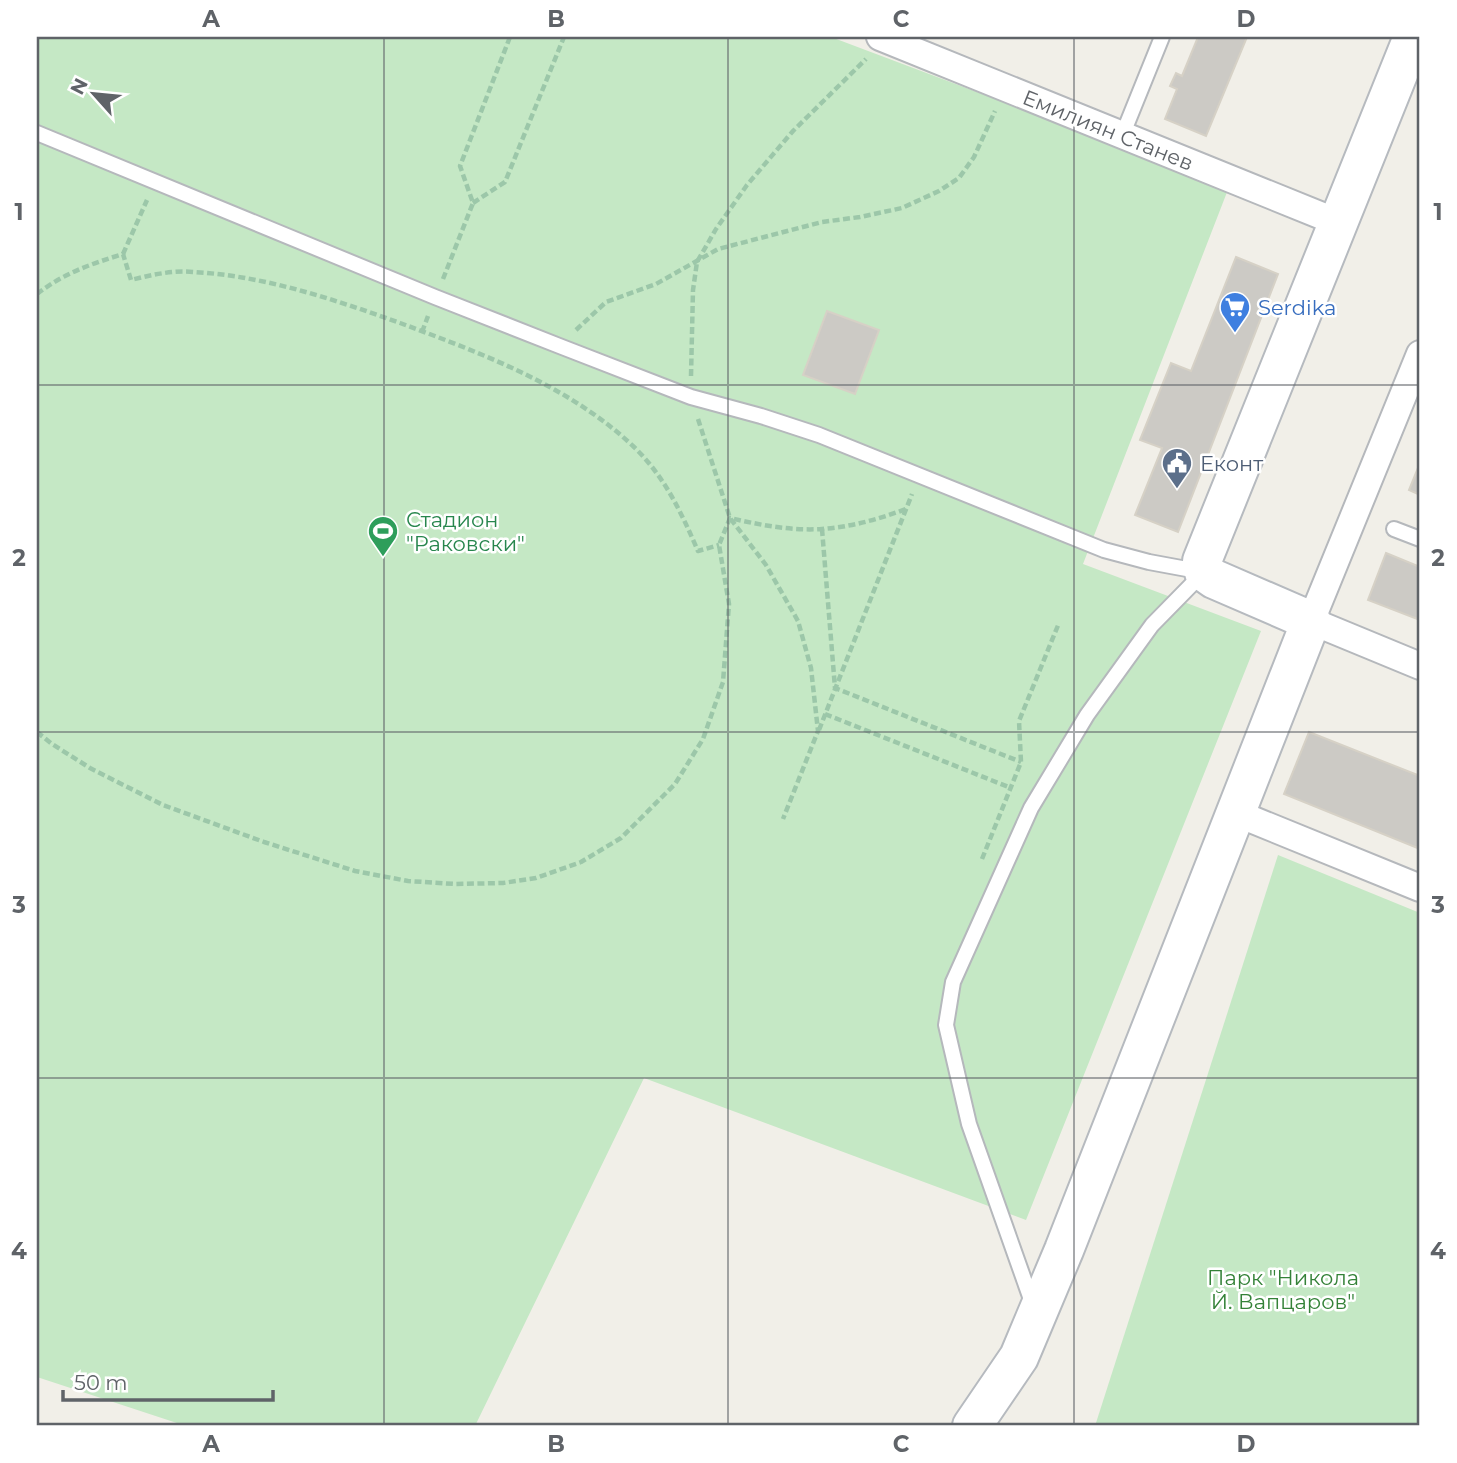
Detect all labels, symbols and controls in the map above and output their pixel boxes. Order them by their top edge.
text: A [201,5,220,33]
text: B [547,5,565,33]
text: C [893,5,910,33]
text: D [1237,5,1256,33]
north arrow [60,60,130,130]
text: N [66,74,93,99]
street label: Емилиян Станев [1019,84,1197,176]
text: 1 [14,198,24,226]
text: 1 [1433,198,1443,226]
supermarket icon: Serdika [1218,290,1252,334]
place label: Serdika [1258,295,1336,320]
public building icon: Еконт [1160,446,1194,490]
place label: Еконт [1200,451,1263,476]
place label: Стадион "Раковски" [406,507,525,556]
sports icon: Стадион "Раковски" [366,514,400,558]
text: 2 [12,544,26,572]
text: 2 [1431,544,1445,572]
text: 3 [11,891,26,919]
text: 3 [1430,891,1445,919]
text: 4 [11,1237,27,1265]
text: 4 [1430,1237,1446,1265]
park label: Парк "Никола Й. Вапцаров" [1207,1265,1359,1314]
scale bar [63,1358,273,1402]
text: 50 m [74,1370,128,1395]
text: A [201,1430,220,1458]
text: B [547,1430,565,1458]
text: C [893,1430,910,1458]
text: D [1237,1430,1256,1458]

